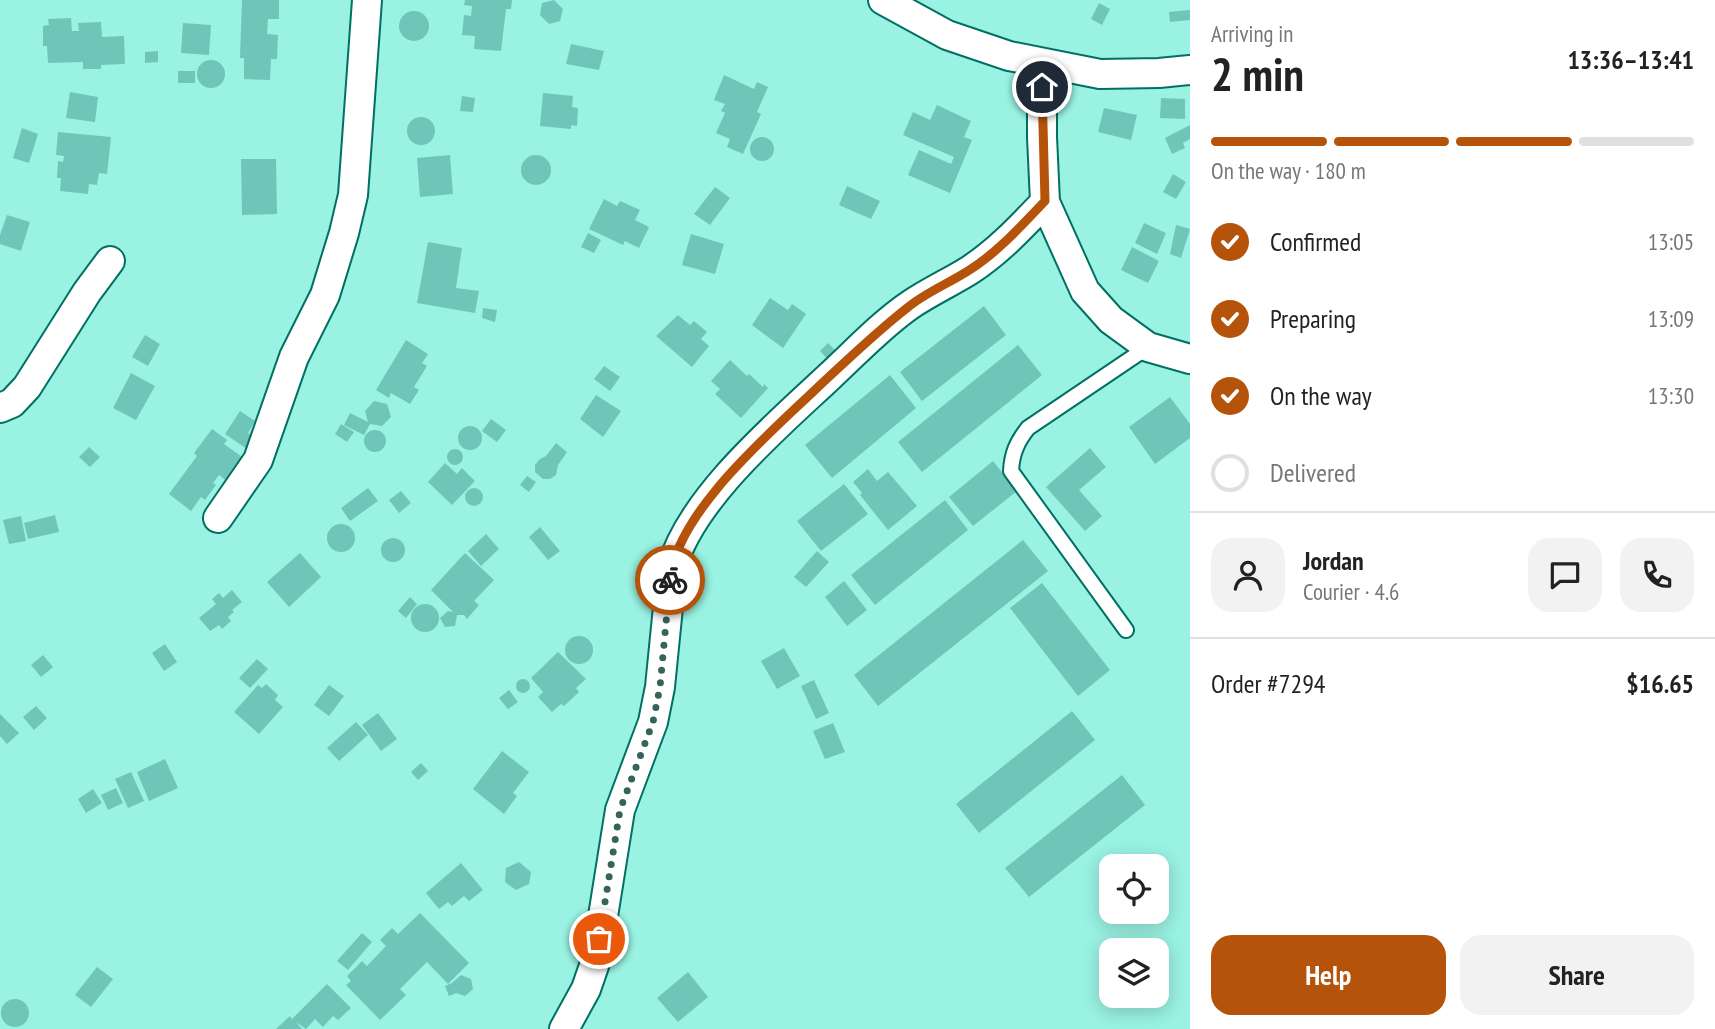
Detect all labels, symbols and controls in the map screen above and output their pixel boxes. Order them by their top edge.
text: Arriving in [1211,19,1293,48]
text: 13:36–13:41 [1567,43,1694,76]
text: 2 min [1211,44,1304,104]
pin [1012,57,1072,117]
icon: home [1023,68,1061,106]
text: On the way · 180 m [1211,156,1366,185]
icon: check [1211,223,1249,261]
text: Confirmed [1270,225,1361,258]
text: 13:05 [1648,227,1694,256]
icon: check [1211,300,1249,338]
text: Preparing [1270,302,1356,335]
text: 13:09 [1648,304,1694,333]
icon: check [1211,377,1249,415]
text: On the way [1270,379,1372,412]
text: 13:30 [1648,381,1694,410]
text: Delivered [1270,456,1356,489]
button: person [1211,538,1285,612]
button: chat [1528,538,1602,612]
button: phone [1620,538,1694,612]
text: Jordan [1303,544,1364,577]
courier [635,545,705,615]
icon: bike [651,561,689,599]
text: Courier · 4.6 [1303,577,1399,606]
text: Order #7294 [1211,667,1326,700]
text: $16.65 [1626,667,1694,700]
map controls [1099,854,1169,1008]
button: locate [1099,854,1169,924]
pin [569,909,629,969]
icon: bag [580,920,618,958]
button: Help [1211,935,1446,1015]
button: Share [1460,935,1694,1015]
button: layers [1099,938,1169,1008]

